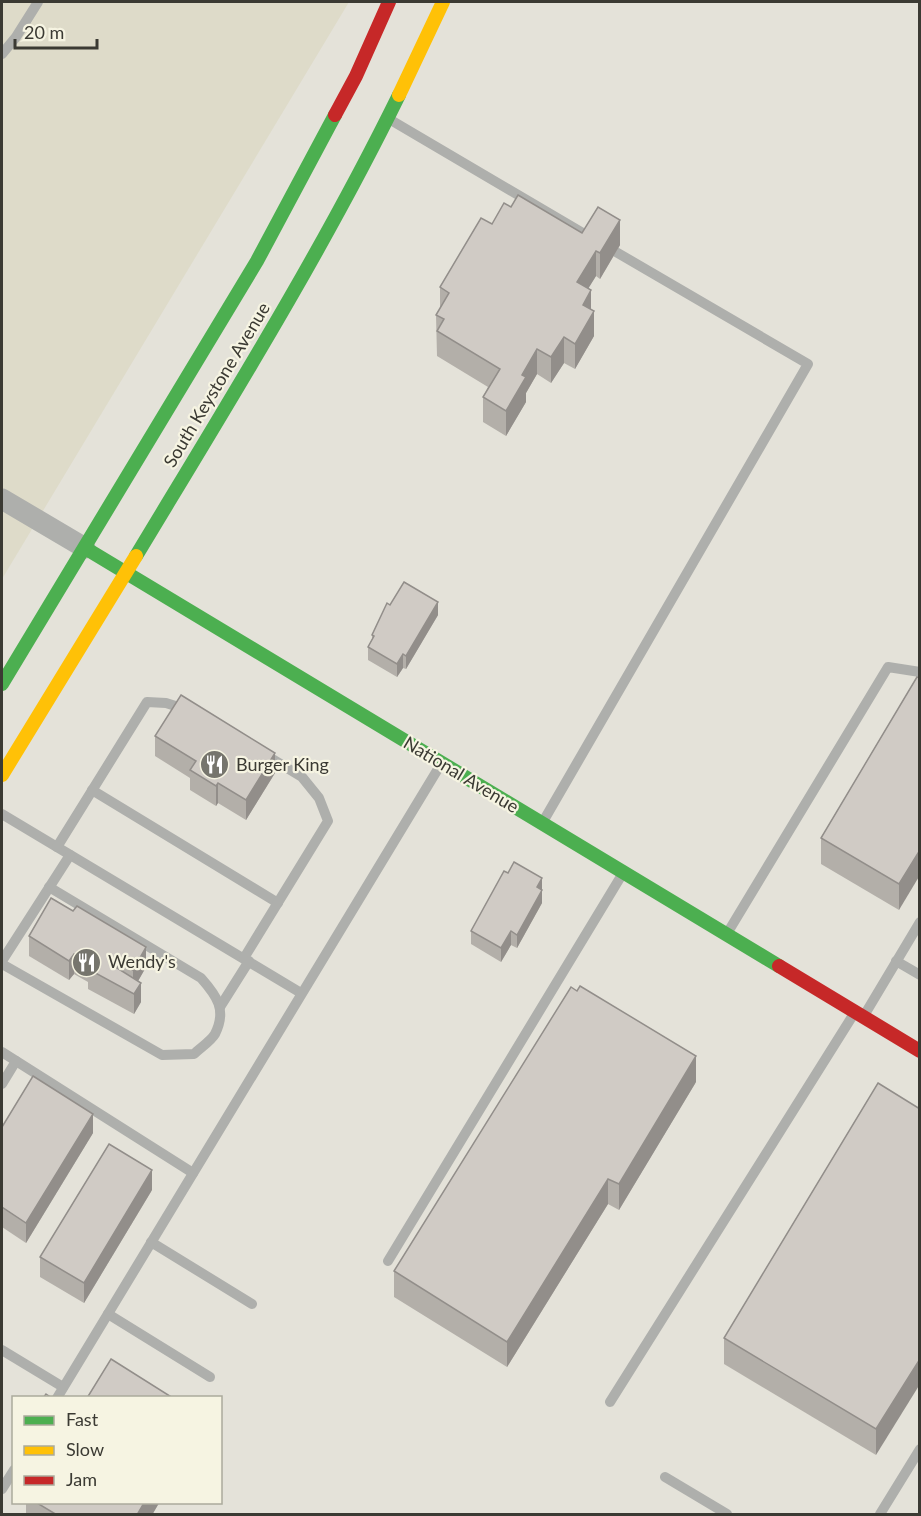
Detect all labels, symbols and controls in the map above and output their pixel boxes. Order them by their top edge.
scale bar [15,12,98,50]
text: 20 m [24,21,64,43]
street label: South Keystone Avenue [158,298,274,471]
street label: National Avenue [400,731,523,817]
restaurant icon: Burger King [199,749,231,781]
place label: Burger King [236,753,329,775]
restaurant icon: Wendy's [71,946,103,978]
place label: Wendy's [108,950,176,972]
legend [12,1396,222,1504]
text: Fast [66,1408,99,1430]
text: Slow [66,1438,104,1460]
text: Jam [66,1468,97,1490]

